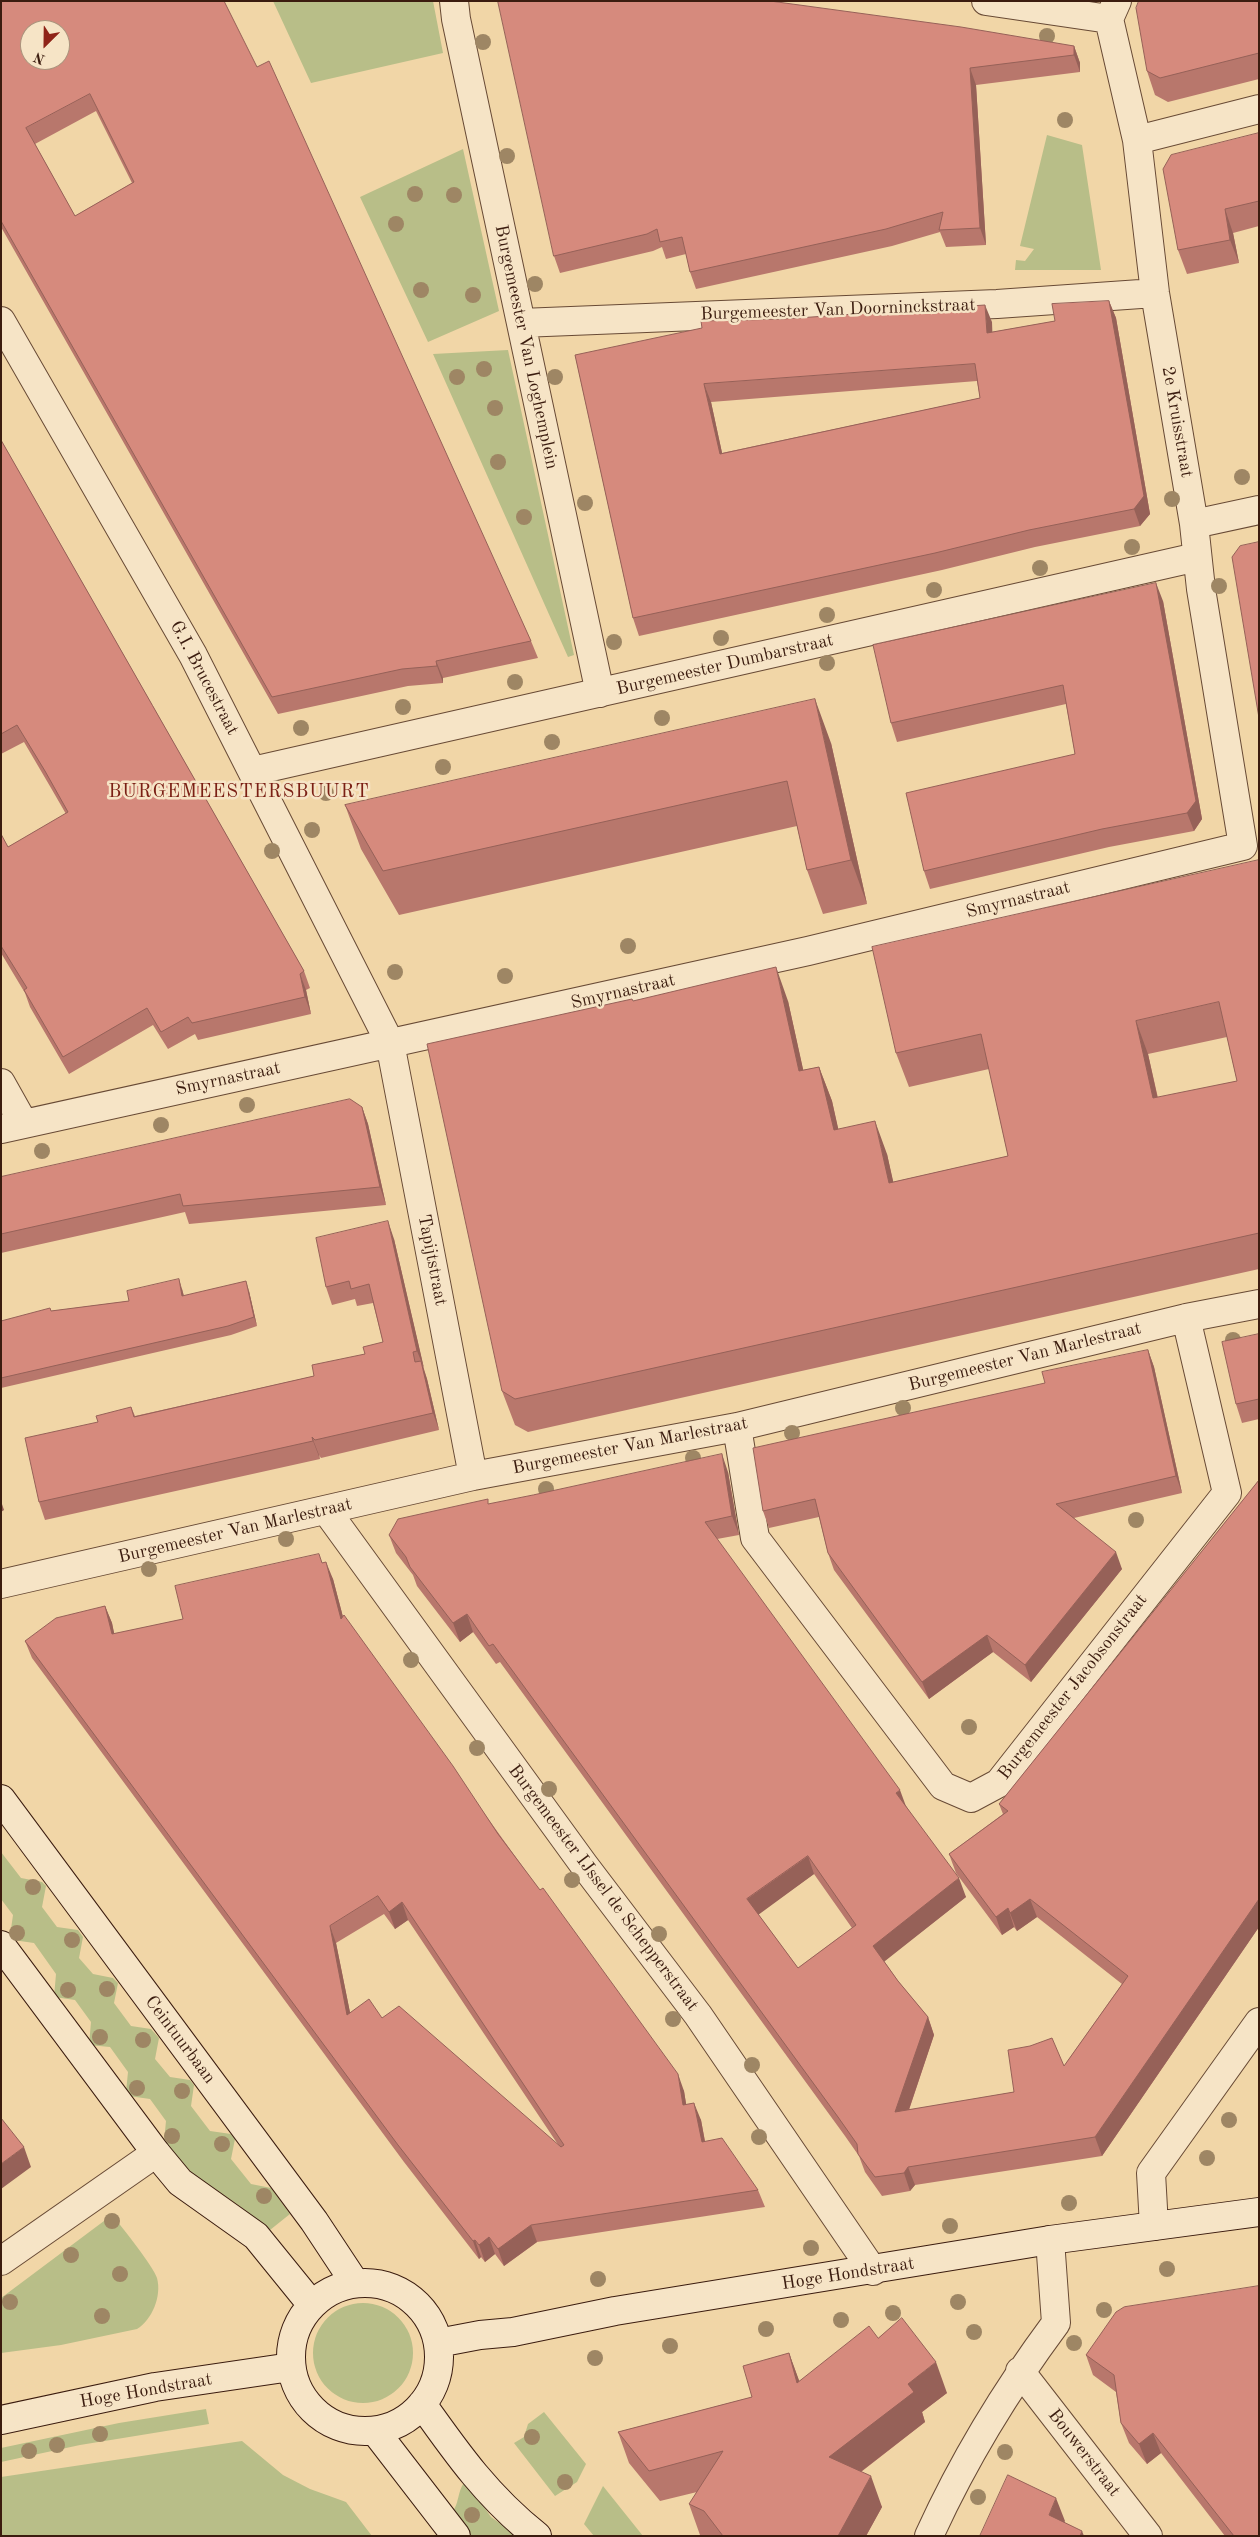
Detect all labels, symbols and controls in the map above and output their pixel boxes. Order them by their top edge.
north arrow [20,20,70,70]
text: N [32,49,47,66]
street label: Burgemeester Van Loghemplein [490,223,562,471]
street label: Burgemeester Van Doorninckstraat [700,294,976,326]
street label: 2e Kruisstraat [1157,365,1197,479]
street label: G.I. Brucestraat [165,617,243,739]
street label: Burgemeester Dumbarstraat [614,629,836,701]
district label: BURGEMEESTERSBUURT [106,781,372,803]
street label: Smyrnastraat [964,877,1072,923]
street label: Smyrnastraat [569,969,677,1015]
street label: Smyrnastraat [174,1057,282,1101]
street label: Tapijtstraat [413,1212,451,1308]
street label: Burgemeester Van Marlestraat [906,1318,1144,1396]
street label: Burgemeester Van Marlestraat [511,1413,749,1479]
street label: Burgemeester Van Marlestraat [116,1494,354,1568]
street label: Burgemeester Jacobsonstraat [994,1590,1152,1784]
street label: Burgemeester IJssel de Schepperstraat [503,1760,703,2016]
street label: Ceintuurbaan [140,1992,220,2088]
street label: Hoge Hondstraat [780,2253,916,2295]
street label: Hoge Hondstraat [78,2369,214,2413]
street label: Bouwerstraat [1043,2405,1125,2501]

